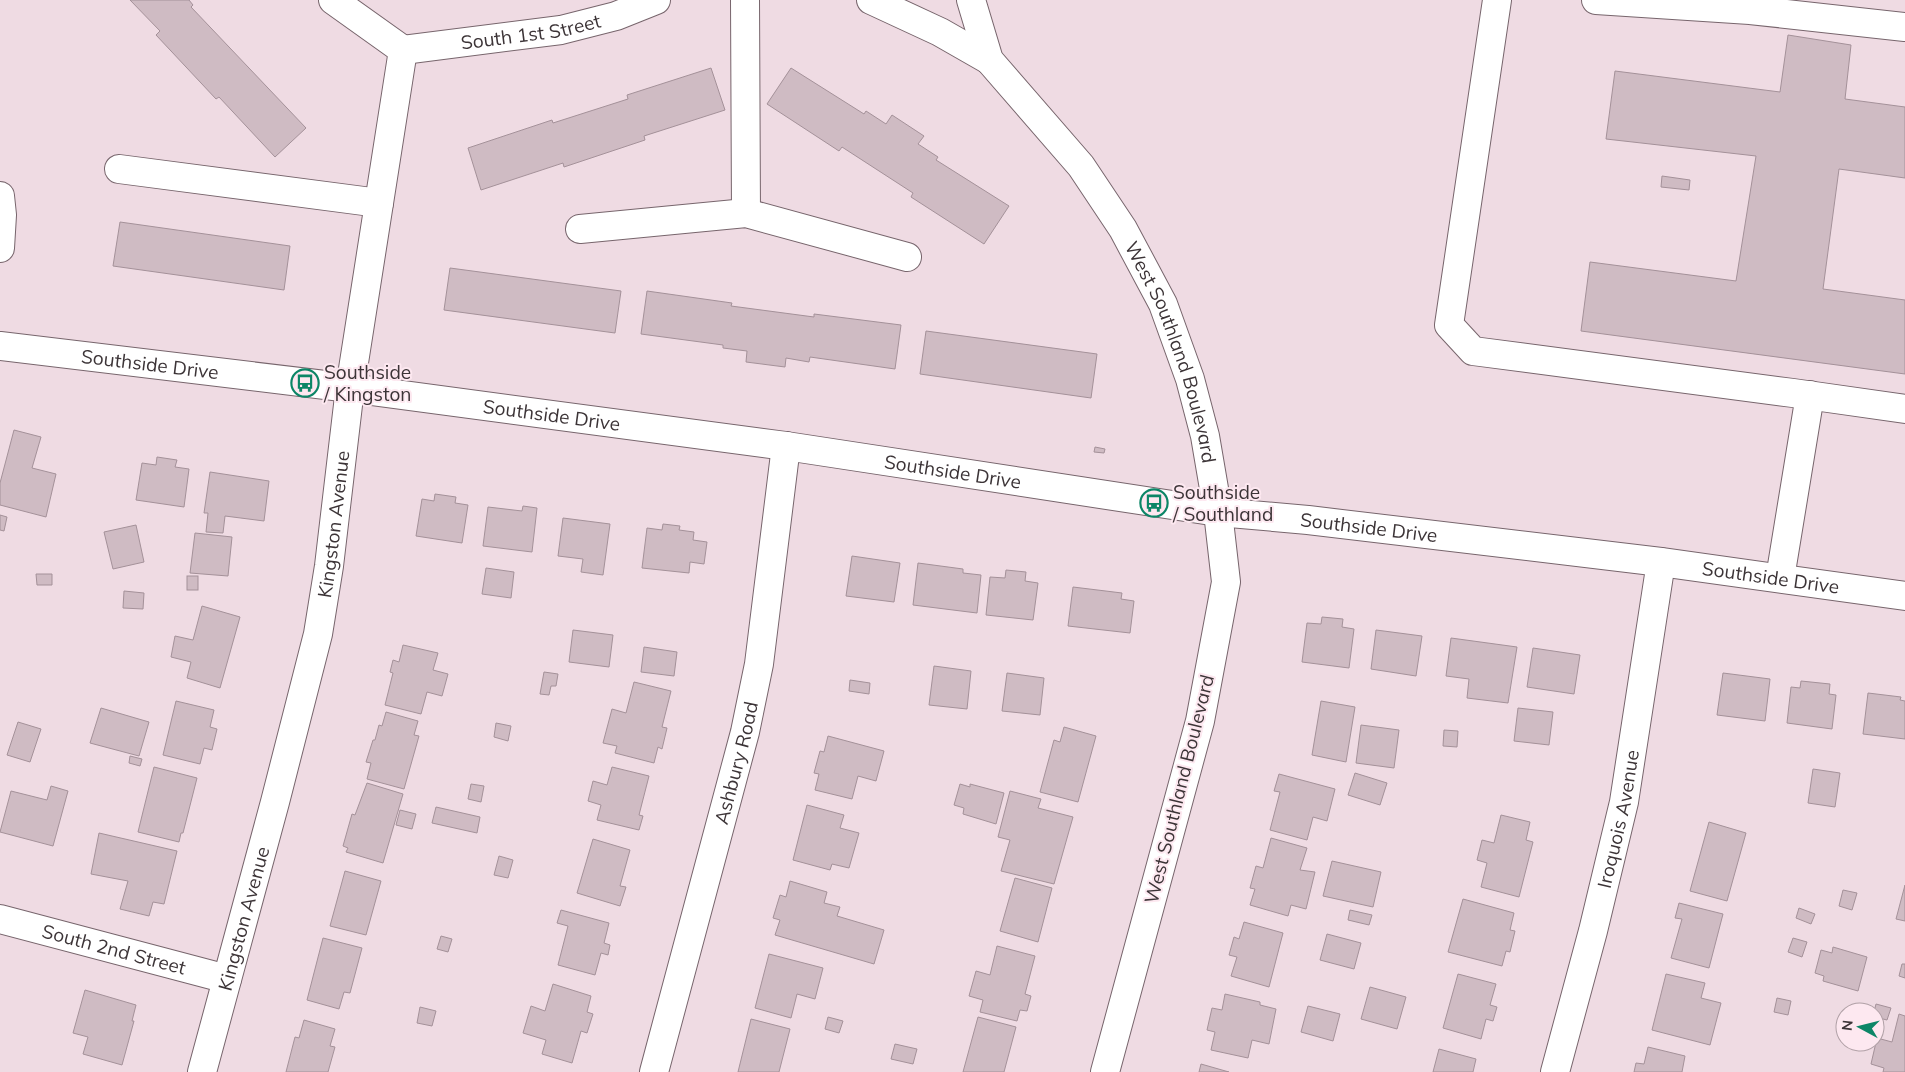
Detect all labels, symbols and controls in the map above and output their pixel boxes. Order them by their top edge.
street label: South 1st Street [459,8,603,55]
street label: West Southland Boulevard [1120,237,1221,465]
street label: Southside Drive [80,344,220,384]
place label: Southside / Kingston [323,360,411,406]
bus stop icon: Southside / Kingston [290,368,320,398]
street label: Southside Drive [482,394,622,436]
street label: Kingston Avenue [312,449,355,600]
street label: Southside Drive [883,449,1023,494]
place label: Southside / Southland [1172,480,1273,526]
bus stop icon: Southside / Southland [1139,488,1169,518]
street label: Southside Drive [1299,507,1439,547]
street label: Southside Drive [1701,556,1841,599]
street label: West Southland Boulevard [1139,672,1219,906]
street label: Ashbury Road [709,699,763,827]
street label: Iroquois Avenue [1592,748,1644,891]
street label: Kingston Avenue [213,844,274,993]
street label: South 2nd Street [39,919,189,980]
north arrow [1835,1002,1885,1052]
text: N [1838,1019,1857,1032]

